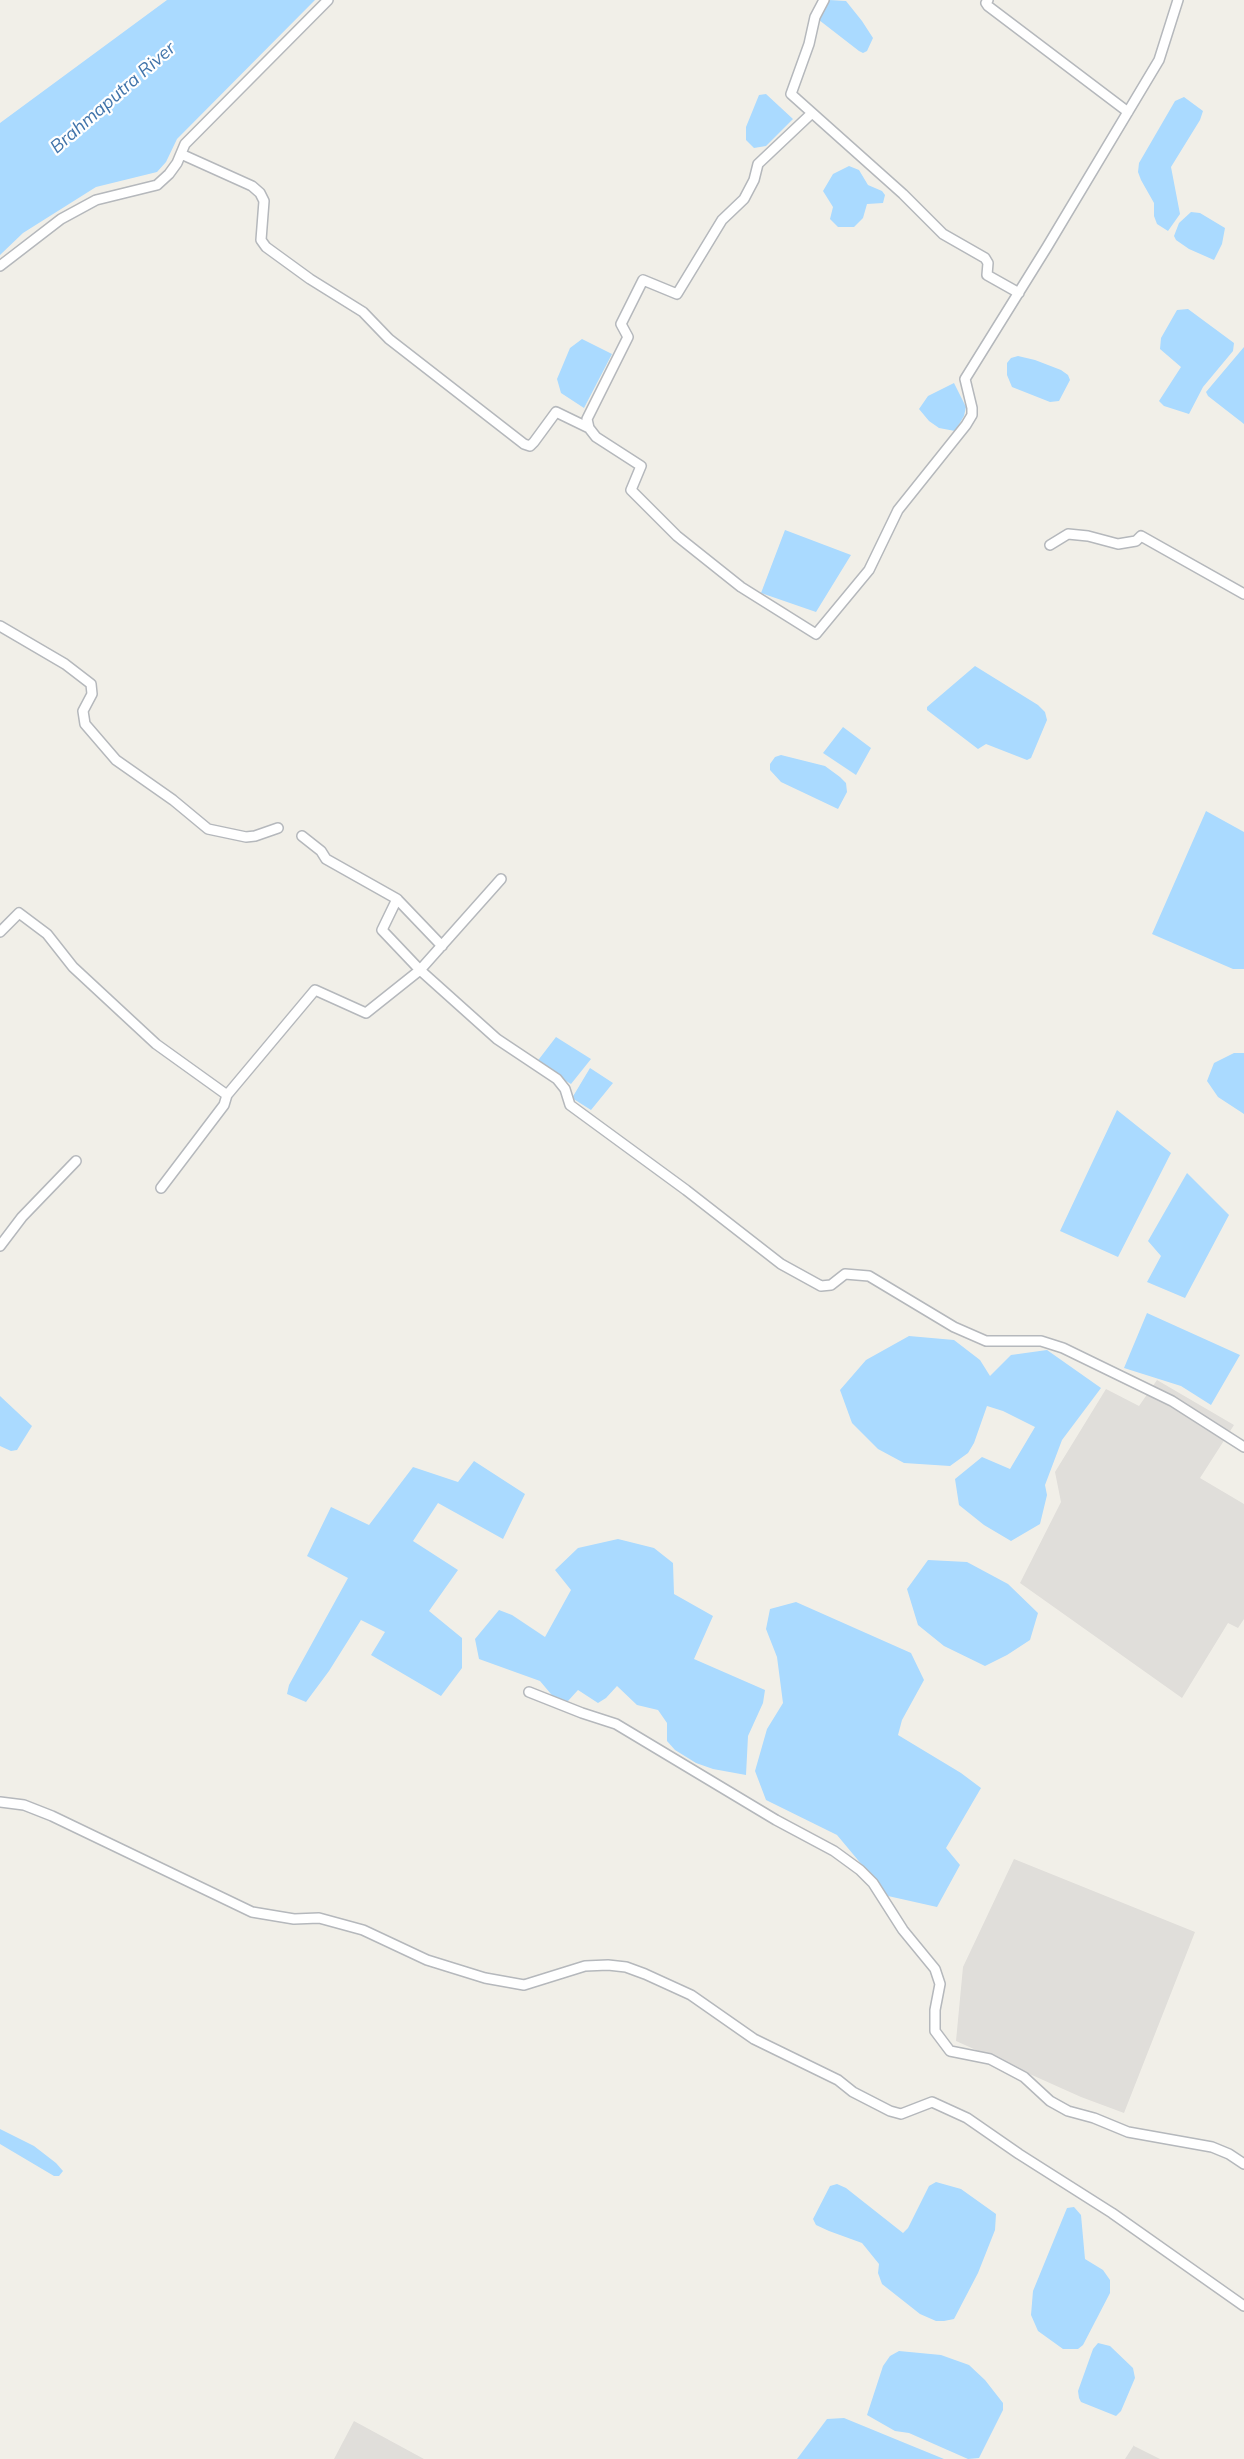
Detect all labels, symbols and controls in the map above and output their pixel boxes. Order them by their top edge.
water label: Brahmaputra River [46,38,180,158]

